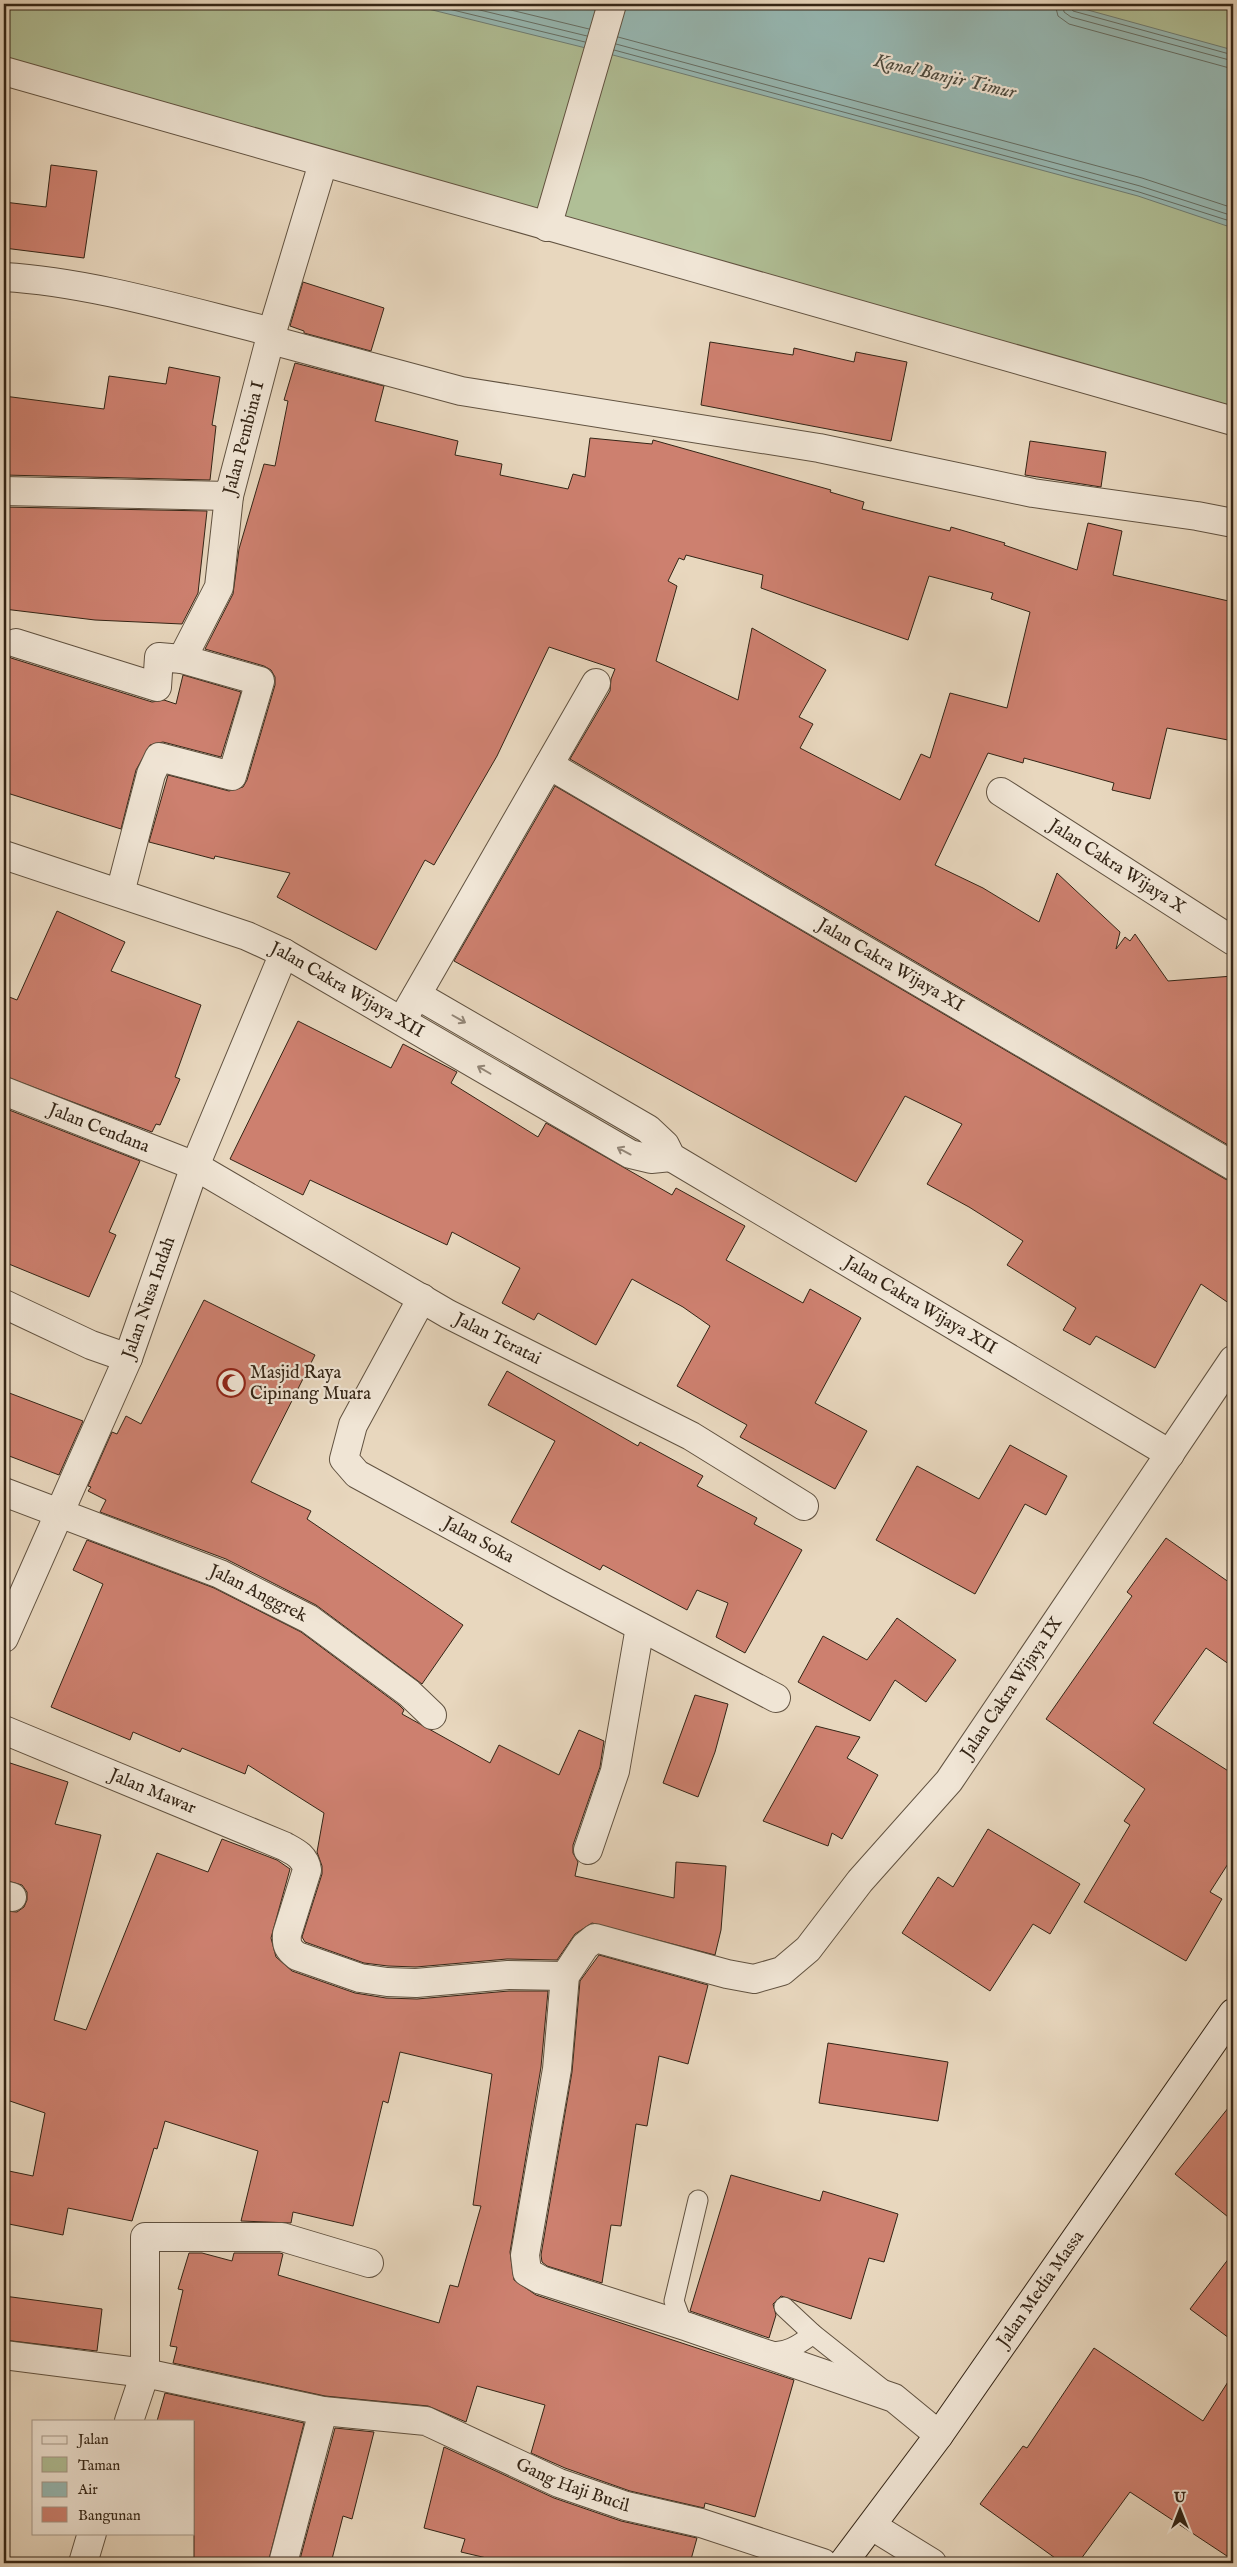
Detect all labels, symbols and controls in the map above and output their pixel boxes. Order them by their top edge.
water label: Kanal Banjir Timur [871,49,1020,105]
street label: Jalan Pembina I [218,378,270,499]
street label: Jalan Cakra Wijaya X [1043,813,1190,919]
street label: Jalan Cakra Wijaya XI [811,912,968,1017]
street label: Jalan Cakra Wijaya XII [265,936,428,1043]
one-way arrow [451,1015,466,1025]
one-way arrow [477,1064,491,1074]
street label: Jalan Cendana [43,1097,153,1159]
one-way arrow [617,1146,632,1156]
street label: Jalan Nusa Indah [116,1233,181,1364]
street label: Jalan Cakra Wijaya XII [838,1250,1001,1360]
street label: Jalan Teratai [449,1307,545,1370]
place label: Masjid Raya Cipinang Muara [250,1362,371,1406]
mosque icon: Masjid Raya Cipinang Muara [216,1368,246,1398]
street label: Jalan Soka [437,1511,518,1569]
street label: Jalan Anggrek [204,1559,311,1628]
street label: Jalan Cakra Wijaya IX [955,1612,1068,1765]
street label: Jalan Mawar [104,1763,200,1820]
street label: Jalan Media Massa [991,2226,1090,2353]
legend [32,2420,195,2534]
text: Jalan [76,2430,109,2449]
street label: Gang Haji Bucil [512,2453,632,2518]
text: Taman [78,2456,120,2475]
text: Air [77,2480,98,2499]
north arrow [1154,2484,1204,2534]
text: U [1173,2489,1187,2507]
text: Bangunan [78,2506,141,2525]

